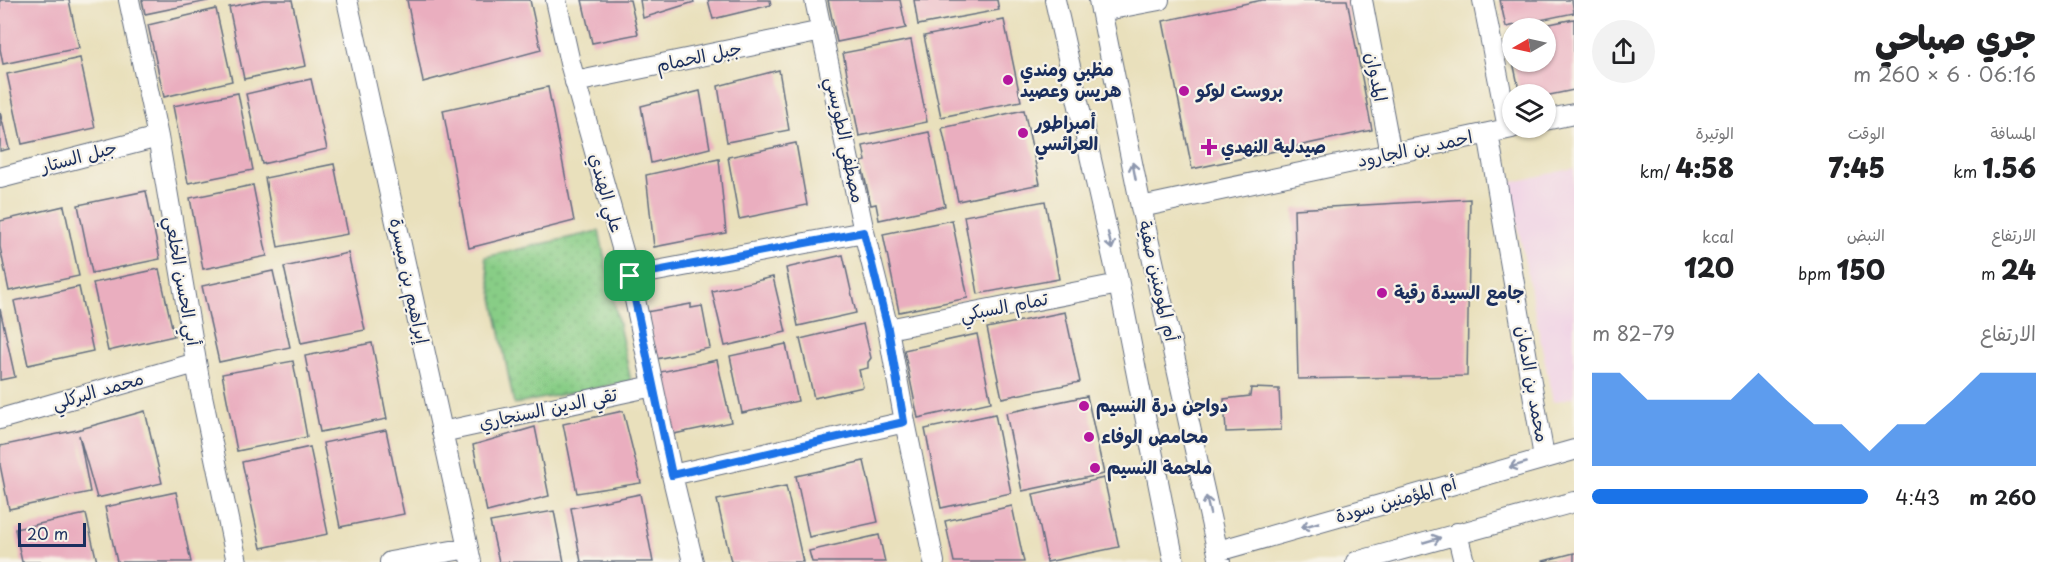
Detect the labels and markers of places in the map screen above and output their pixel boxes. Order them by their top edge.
place label: مظبي ومندي هريس وعصيد [1020,55,1122,103]
marker: مظبي ومندي هريس وعصيد [1001,73,1015,87]
place label: بروست لوكو [1195,76,1283,103]
marker: بروست لوكو [1177,84,1191,98]
place label: أمبراطور العرائسي [1034,108,1098,160]
marker: أمبراطور العرائسي [1016,126,1030,140]
place label: صيدلية النهدي [1221,132,1326,161]
marker: صيدلية النهدي [1202,140,1216,154]
pin [604,250,655,301]
place label: جامع السيدة رقية [1394,278,1524,306]
marker: جامع السيدة رقية [1375,286,1389,300]
place label: دواجن درة النسيم [1096,391,1228,420]
marker: دواجن درة النسيم [1077,399,1091,413]
place label: محامص الوفاء [1101,422,1208,449]
marker: محامص الوفاء [1082,430,1096,444]
place label: ملحمة النسيم [1107,453,1212,482]
marker: ملحمة النسيم [1088,461,1102,475]

